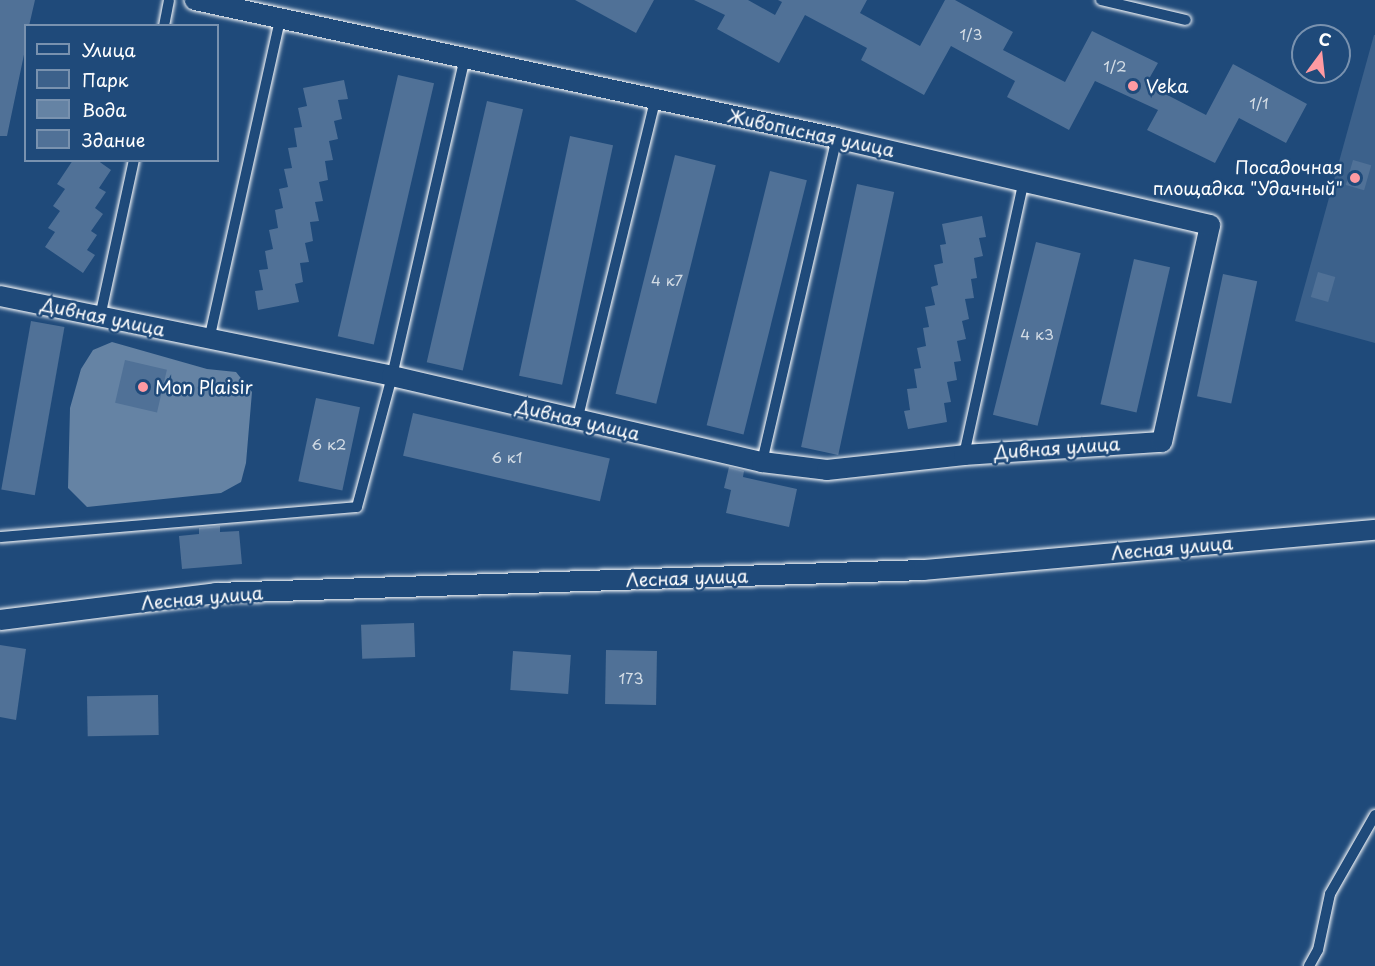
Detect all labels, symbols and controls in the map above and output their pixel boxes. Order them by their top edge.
legend [24,24,219,162]
north arrow [1291,24,1351,84]
house number: 1/3 [960,25,982,43]
text: С [1316,25,1334,52]
text: Улица [82,36,136,63]
house number: 1/2 [1103,57,1127,75]
text: Парк [82,66,128,93]
place label: Veka [1146,75,1188,97]
marker: Veka [1124,77,1142,95]
house number: 1/1 [1249,94,1269,112]
text: Вода [82,96,127,123]
street label: Живописная улица [725,105,897,161]
text: Здание [82,126,145,153]
place label: Посадочная площадка "Удачный" [1152,157,1343,200]
marker: Посадочная площадка "Удачный" [1348,171,1362,185]
house number: 4 к7 [651,271,683,289]
street label: Дивная улица [39,293,167,341]
house number: 4 к3 [1020,325,1054,343]
place label: Mon Plaisir [155,376,252,398]
marker: Mon Plaisir [136,380,150,394]
street label: Дивная улица [514,395,642,445]
street label: Дивная улица [993,433,1121,463]
house number: 6 к2 [312,435,346,453]
house number: 6 к1 [491,448,523,466]
street label: Лесная улица [1110,532,1234,564]
street label: Лесная улица [625,565,749,591]
street label: Лесная улица [140,582,264,614]
house number: 173 [619,669,643,687]

